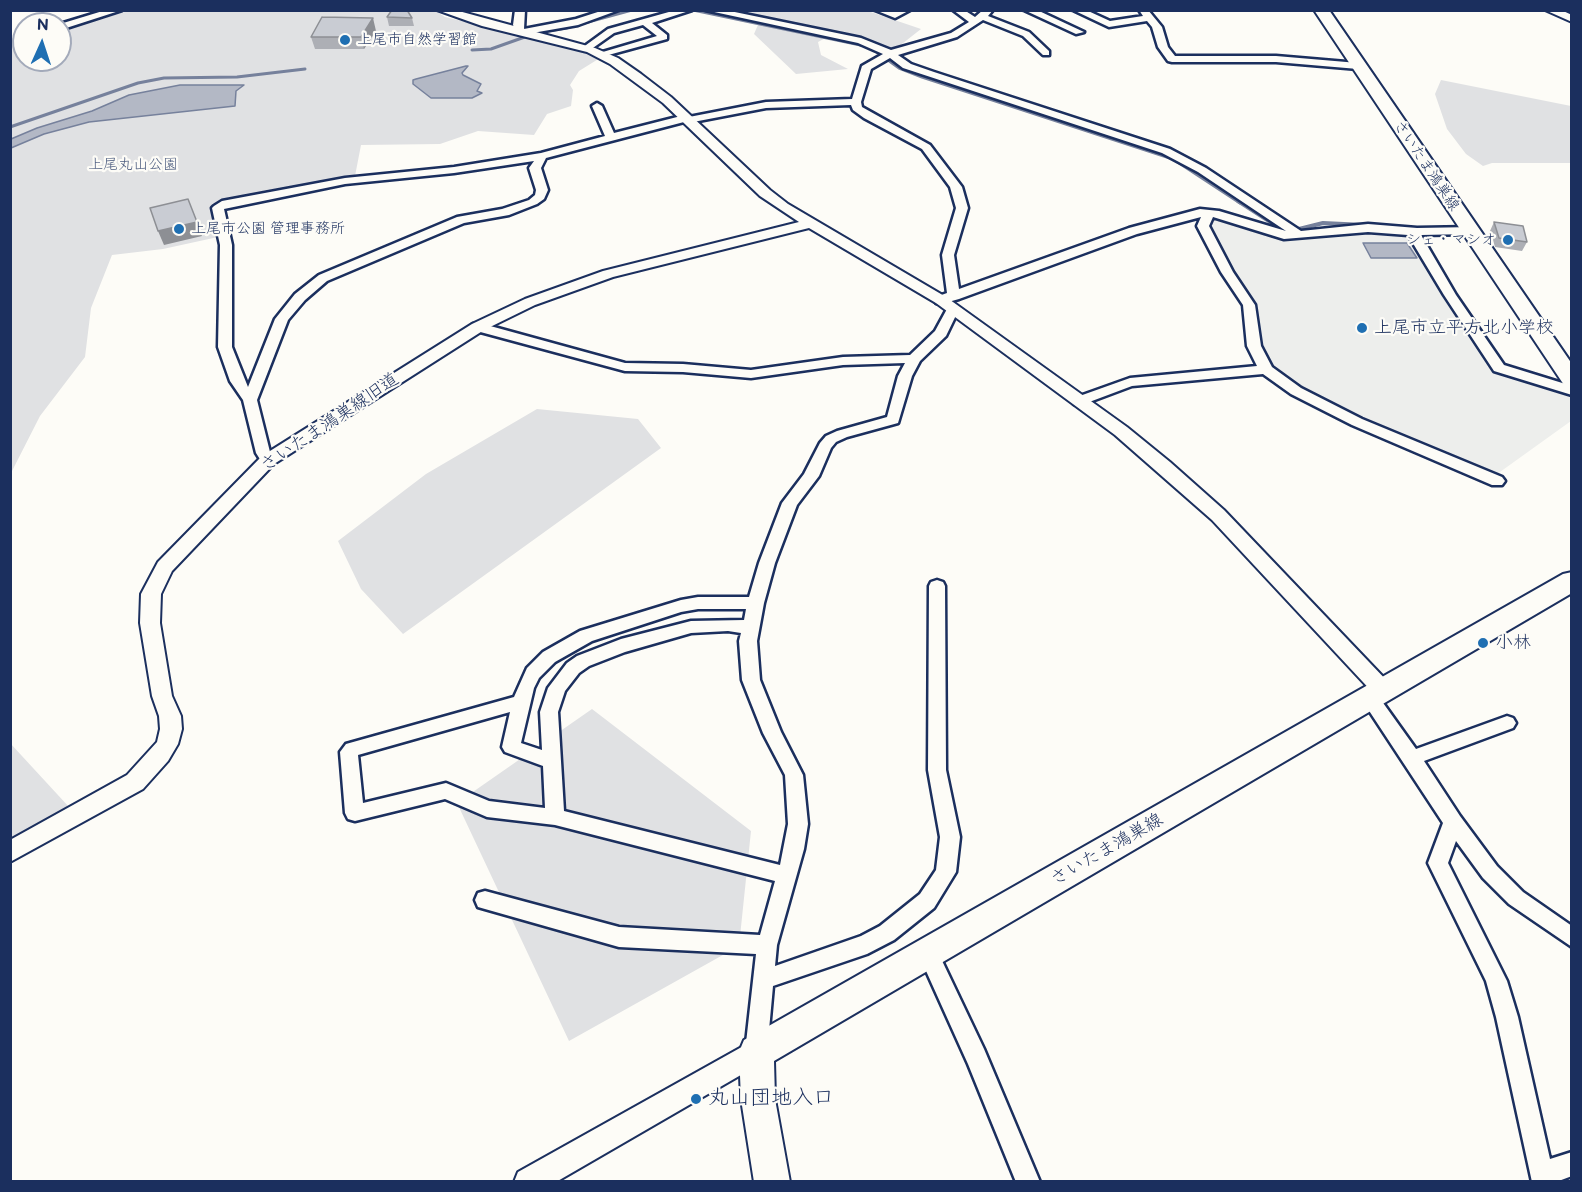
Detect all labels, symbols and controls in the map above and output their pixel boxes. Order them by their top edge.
north arrow [12,12,72,72]
text: N [36,16,49,35]
place label: 上尾市自然学習館 [357,31,477,49]
marker: 上尾市自然学習館 [338,33,352,47]
street label: さいたま鴻巣線 [1389,117,1463,215]
park label: 上尾丸山公園 [88,156,178,174]
place label: 上尾市公園 管理事務所 [191,220,345,238]
marker: 上尾市公園 管理事務所 [172,222,186,236]
place label: シェ・マシオ [1406,231,1496,249]
marker: シェ・マシオ [1501,233,1515,247]
place label: 上尾市立平方北小学校 [1374,317,1554,339]
marker: 上尾市立平方北小学校 [1355,321,1369,335]
street label: さいたま鴻巣線旧道 [257,369,403,477]
place label: 小林 [1495,632,1531,654]
marker: 小林 [1476,636,1490,650]
street label: さいたま鴻巣線 [1047,809,1167,891]
place label: 丸山団地入口 [708,1086,834,1112]
marker: 丸山団地入口 [689,1092,703,1106]

